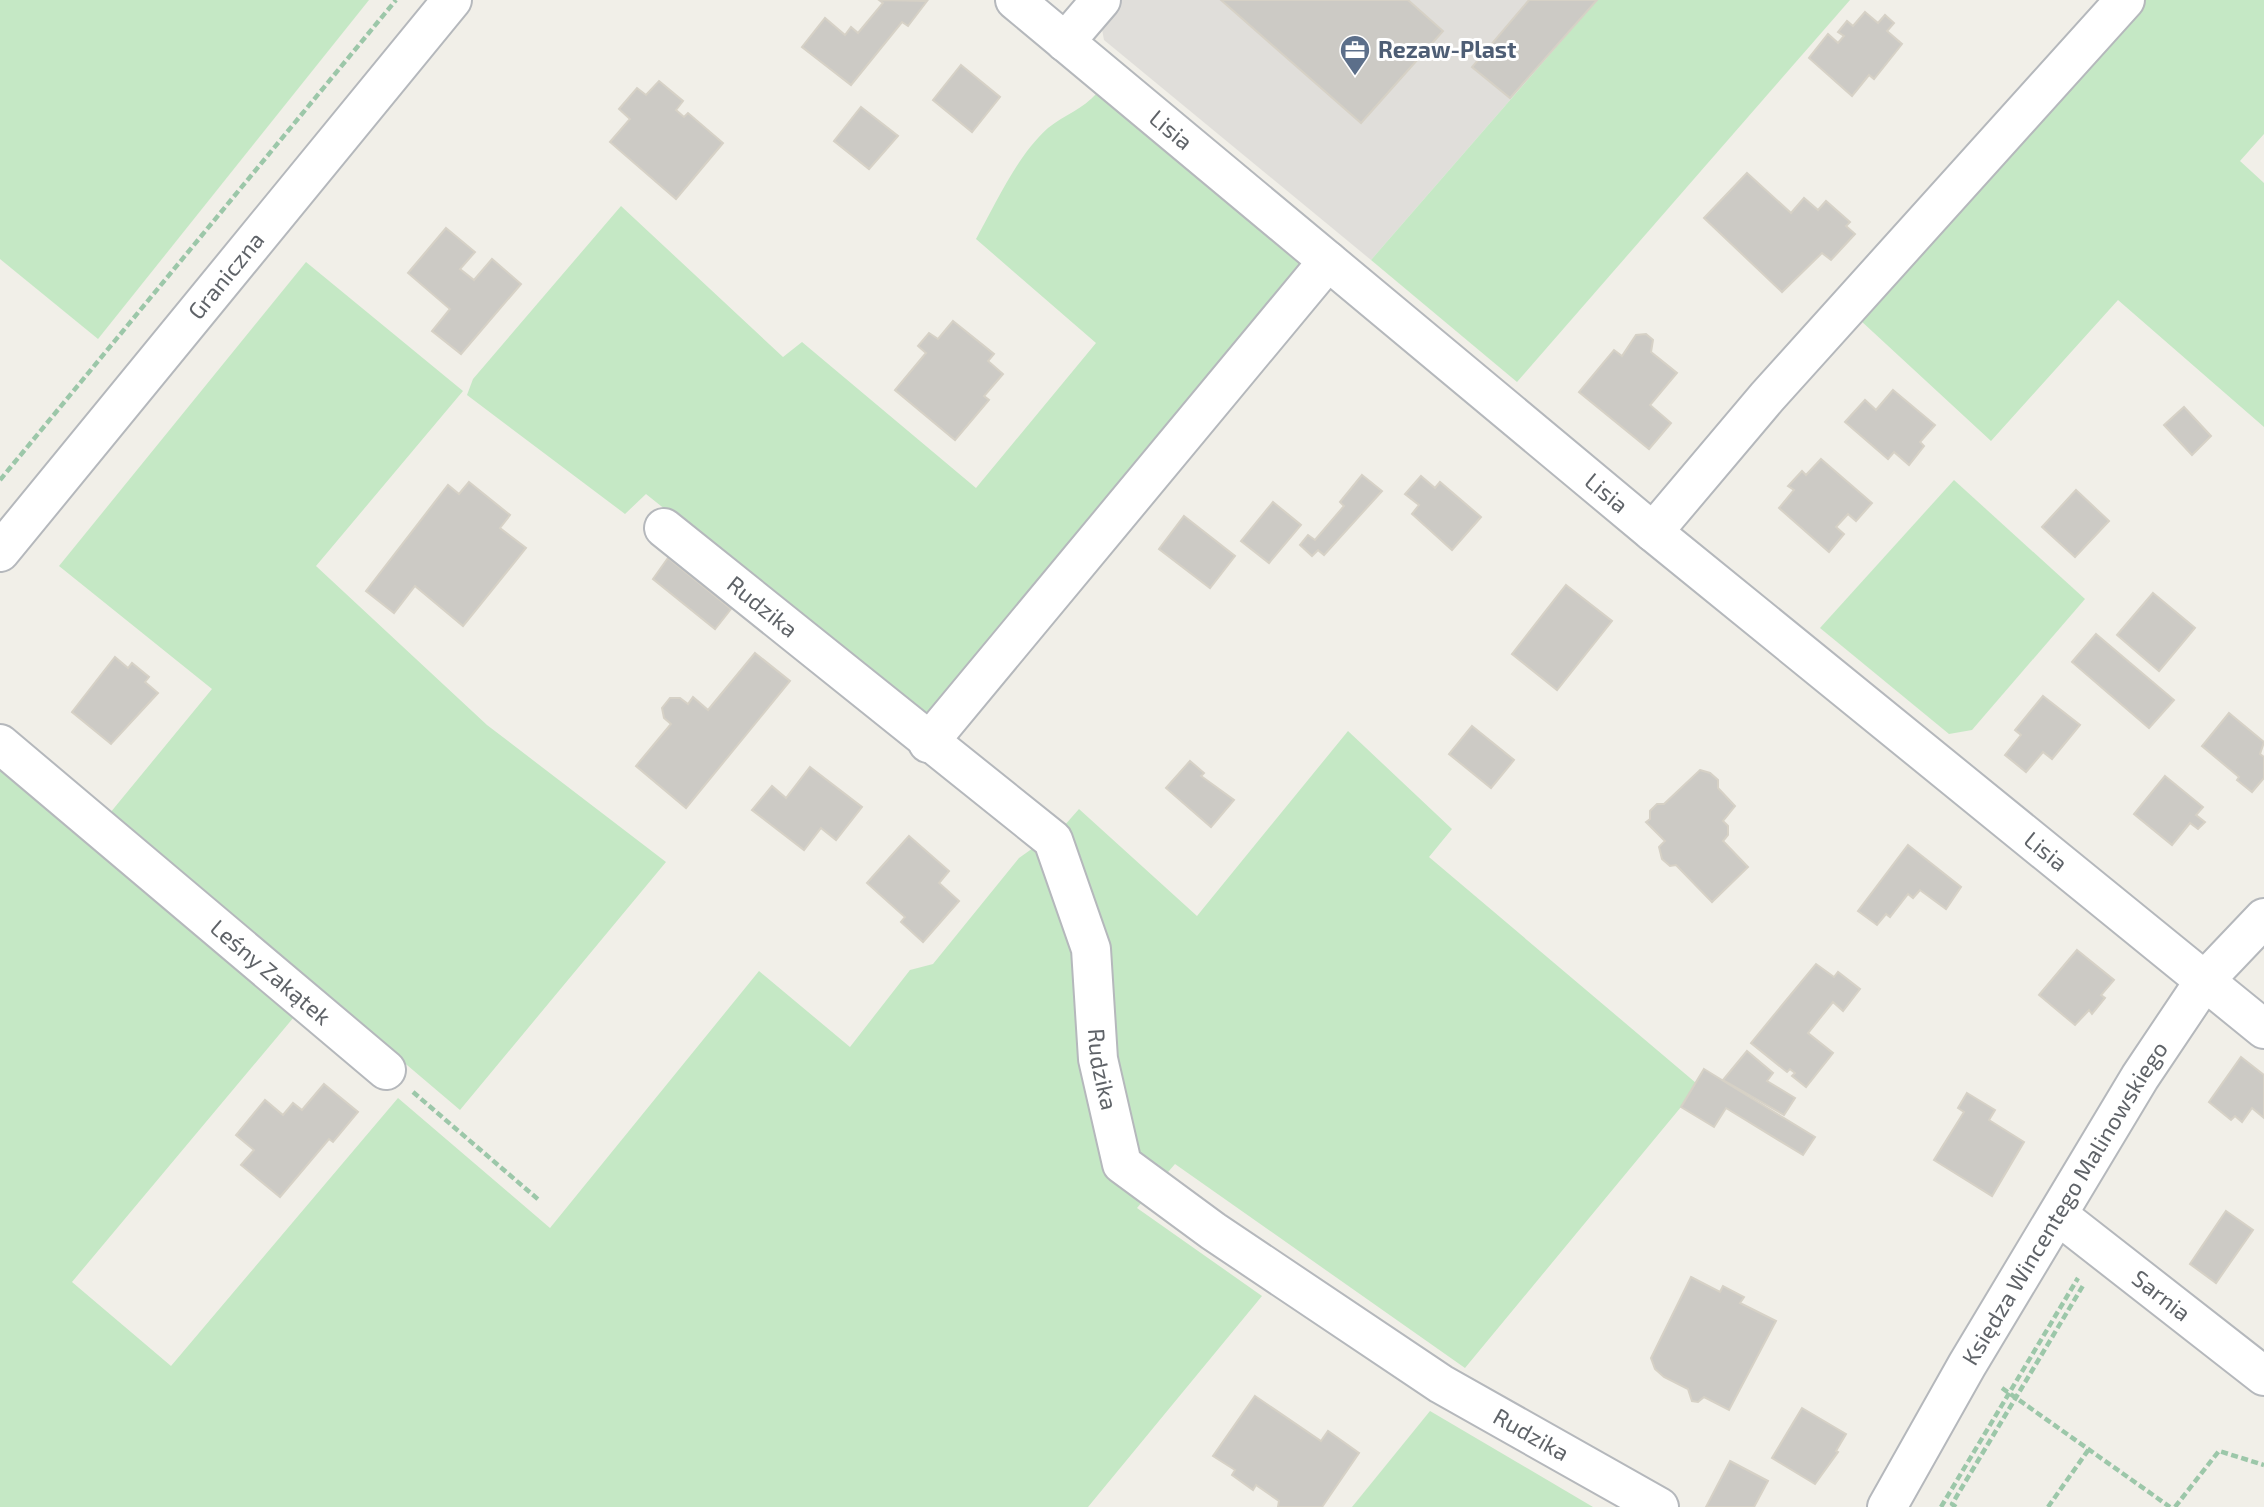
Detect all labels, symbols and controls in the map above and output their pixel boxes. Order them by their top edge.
office icon: Rezaw-Plast [1338,33,1372,77]
place label: Rezaw-Plast [1378,35,1517,63]
street label: Lisia [1144,103,1199,155]
street label: Graniczna [181,226,269,324]
street label: Lisia [1580,466,1634,518]
street label: Rudzika [722,569,804,643]
street label: Lisia [2019,825,2074,877]
street label: Leśny Zakątek [205,913,337,1031]
street label: Rudzika [1083,1028,1124,1112]
street label: Księdza Wincentego Malinowskiego [1955,1036,2173,1370]
street label: Sarnia [2127,1263,2197,1326]
street label: Rudzika [1489,1402,1574,1466]

